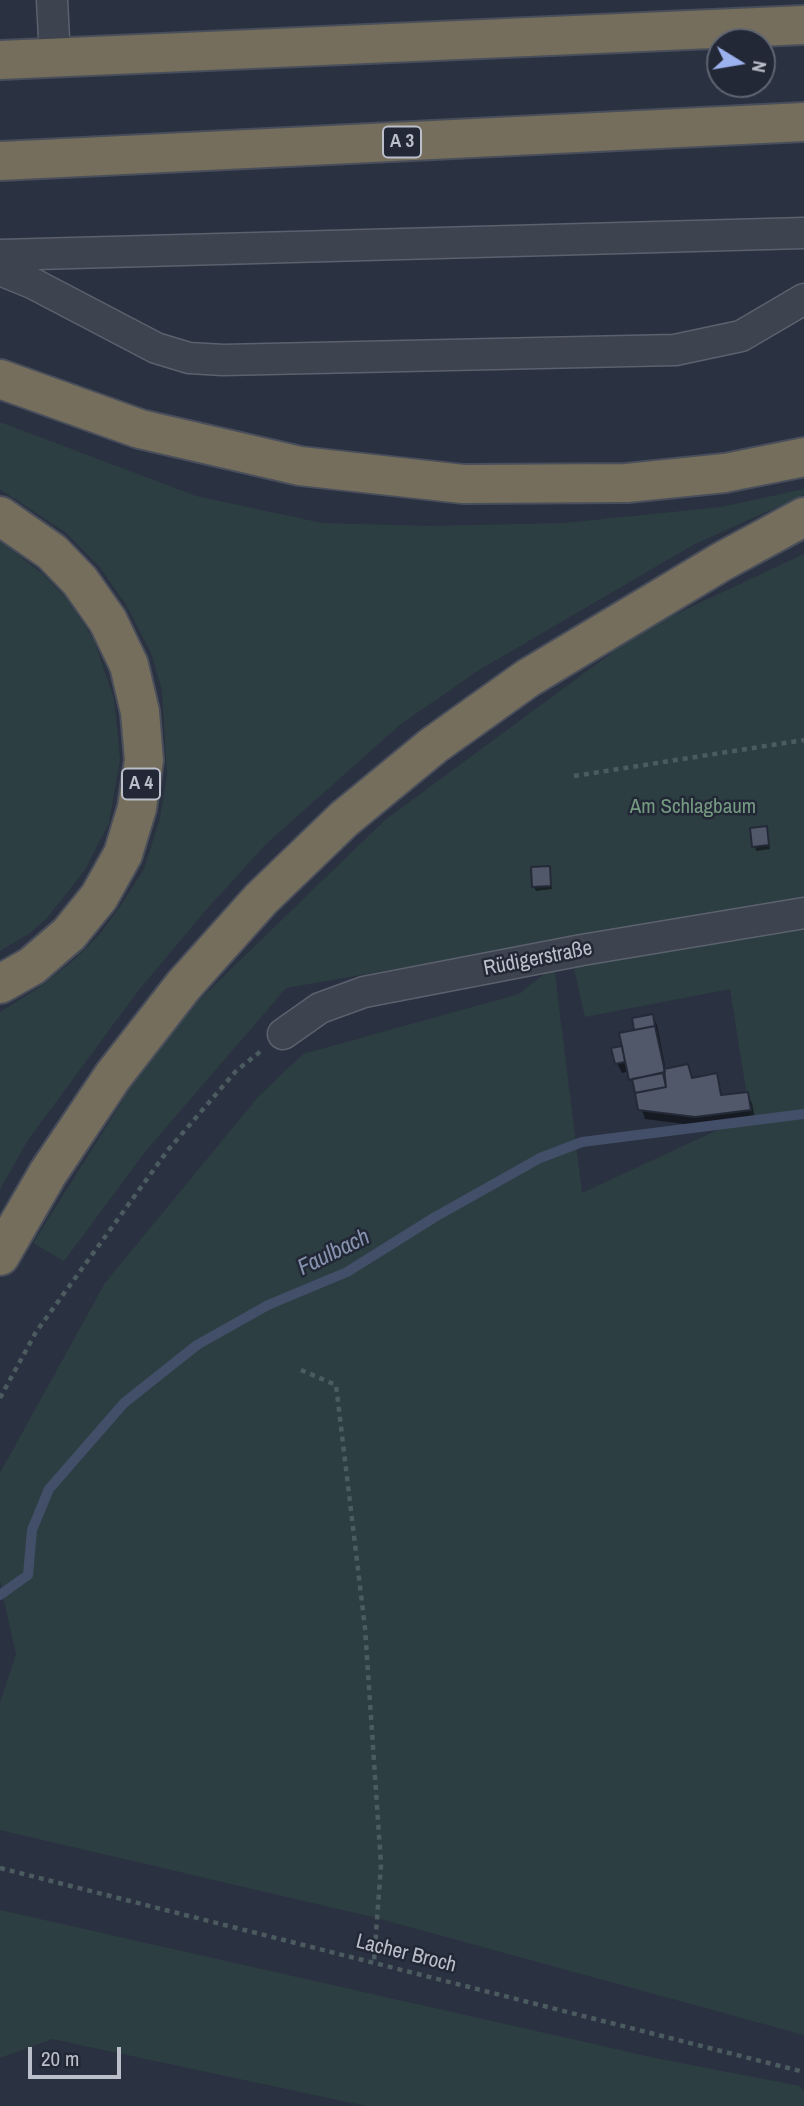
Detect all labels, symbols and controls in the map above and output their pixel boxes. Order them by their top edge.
north arrow [706,28,776,98]
text: N [746,59,773,75]
road number: A 3 [383,126,421,158]
road number: A 4 [122,768,160,800]
park label: Am Schlagbaum [630,794,756,820]
street label: Rüdigerstraße [482,936,594,982]
water label: Faulbach [293,1224,375,1282]
street label: Lacher Broch [353,1929,459,1979]
scale bar [32,2032,124,2076]
text: 20 m [41,2044,79,2073]

